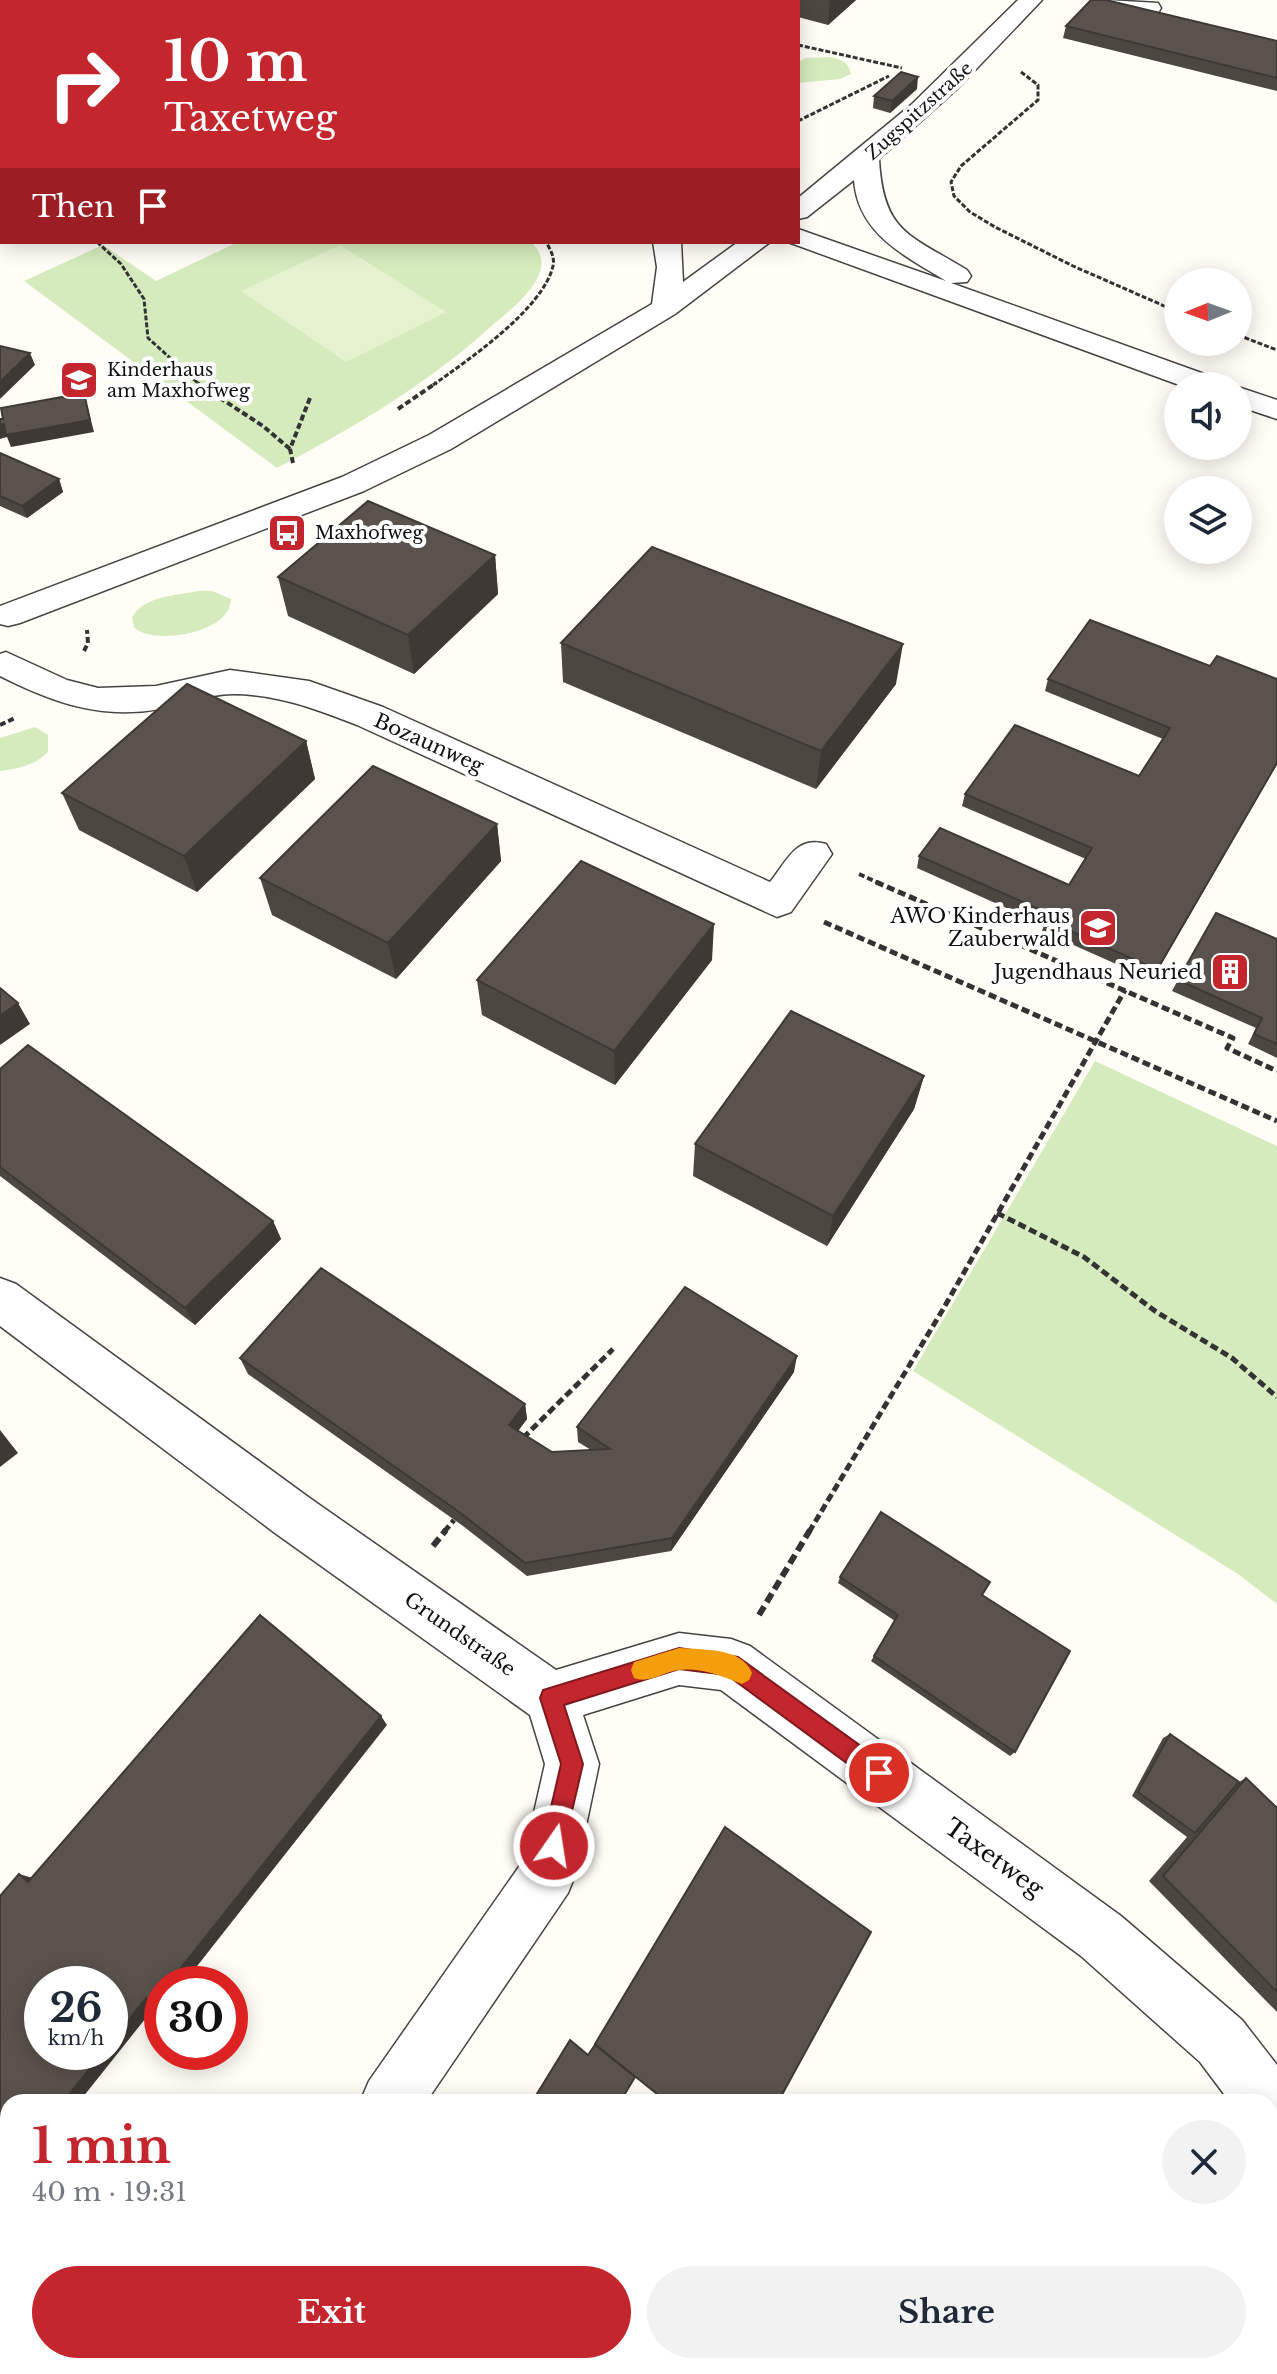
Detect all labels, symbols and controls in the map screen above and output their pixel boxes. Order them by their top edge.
text: 10 m [164,27,308,96]
icon: right [32,32,136,136]
street label: Zugspitzstraße [861,57,977,165]
text: Taxetweg [164,96,337,141]
icon: arrive [131,184,175,228]
text: Then [32,188,115,225]
north arrow [1164,268,1252,356]
map controls [1164,268,1252,564]
school or university icon: Kinderhaus am Maxhofweg [58,359,100,401]
place label: Kinderhaus am Maxhofweg [107,359,250,402]
button: sound [1164,372,1252,460]
button: layers [1164,476,1252,564]
bus stop icon: Maxhofweg [266,512,308,554]
place label: Maxhofweg [315,522,423,544]
street label: Bozaunweg [370,708,488,778]
place label: AWO Kinderhaus Zauberwald [889,904,1070,951]
school or university icon: AWO Kinderhaus Zauberwald [1077,907,1119,949]
building icon: Jugendhaus Neuried [1209,951,1251,993]
place label: Jugendhaus Neuried [991,960,1202,984]
street label: Grundstraße [400,1587,520,1681]
pin [845,1739,913,1807]
icon: arrive [857,1751,901,1795]
position arrow [512,1804,596,1888]
street label: Taxetweg [939,1812,1050,1904]
speed limit sign: 30 [144,1966,248,2070]
text: 26 [50,1983,103,2033]
text: km/h [48,2026,104,2050]
text: 1 min [32,2116,171,2176]
button: close [1162,2120,1246,2204]
text: 40 m · 19:31 [32,2176,187,2208]
button: Exit [32,2266,631,2358]
button: Share [647,2266,1246,2358]

